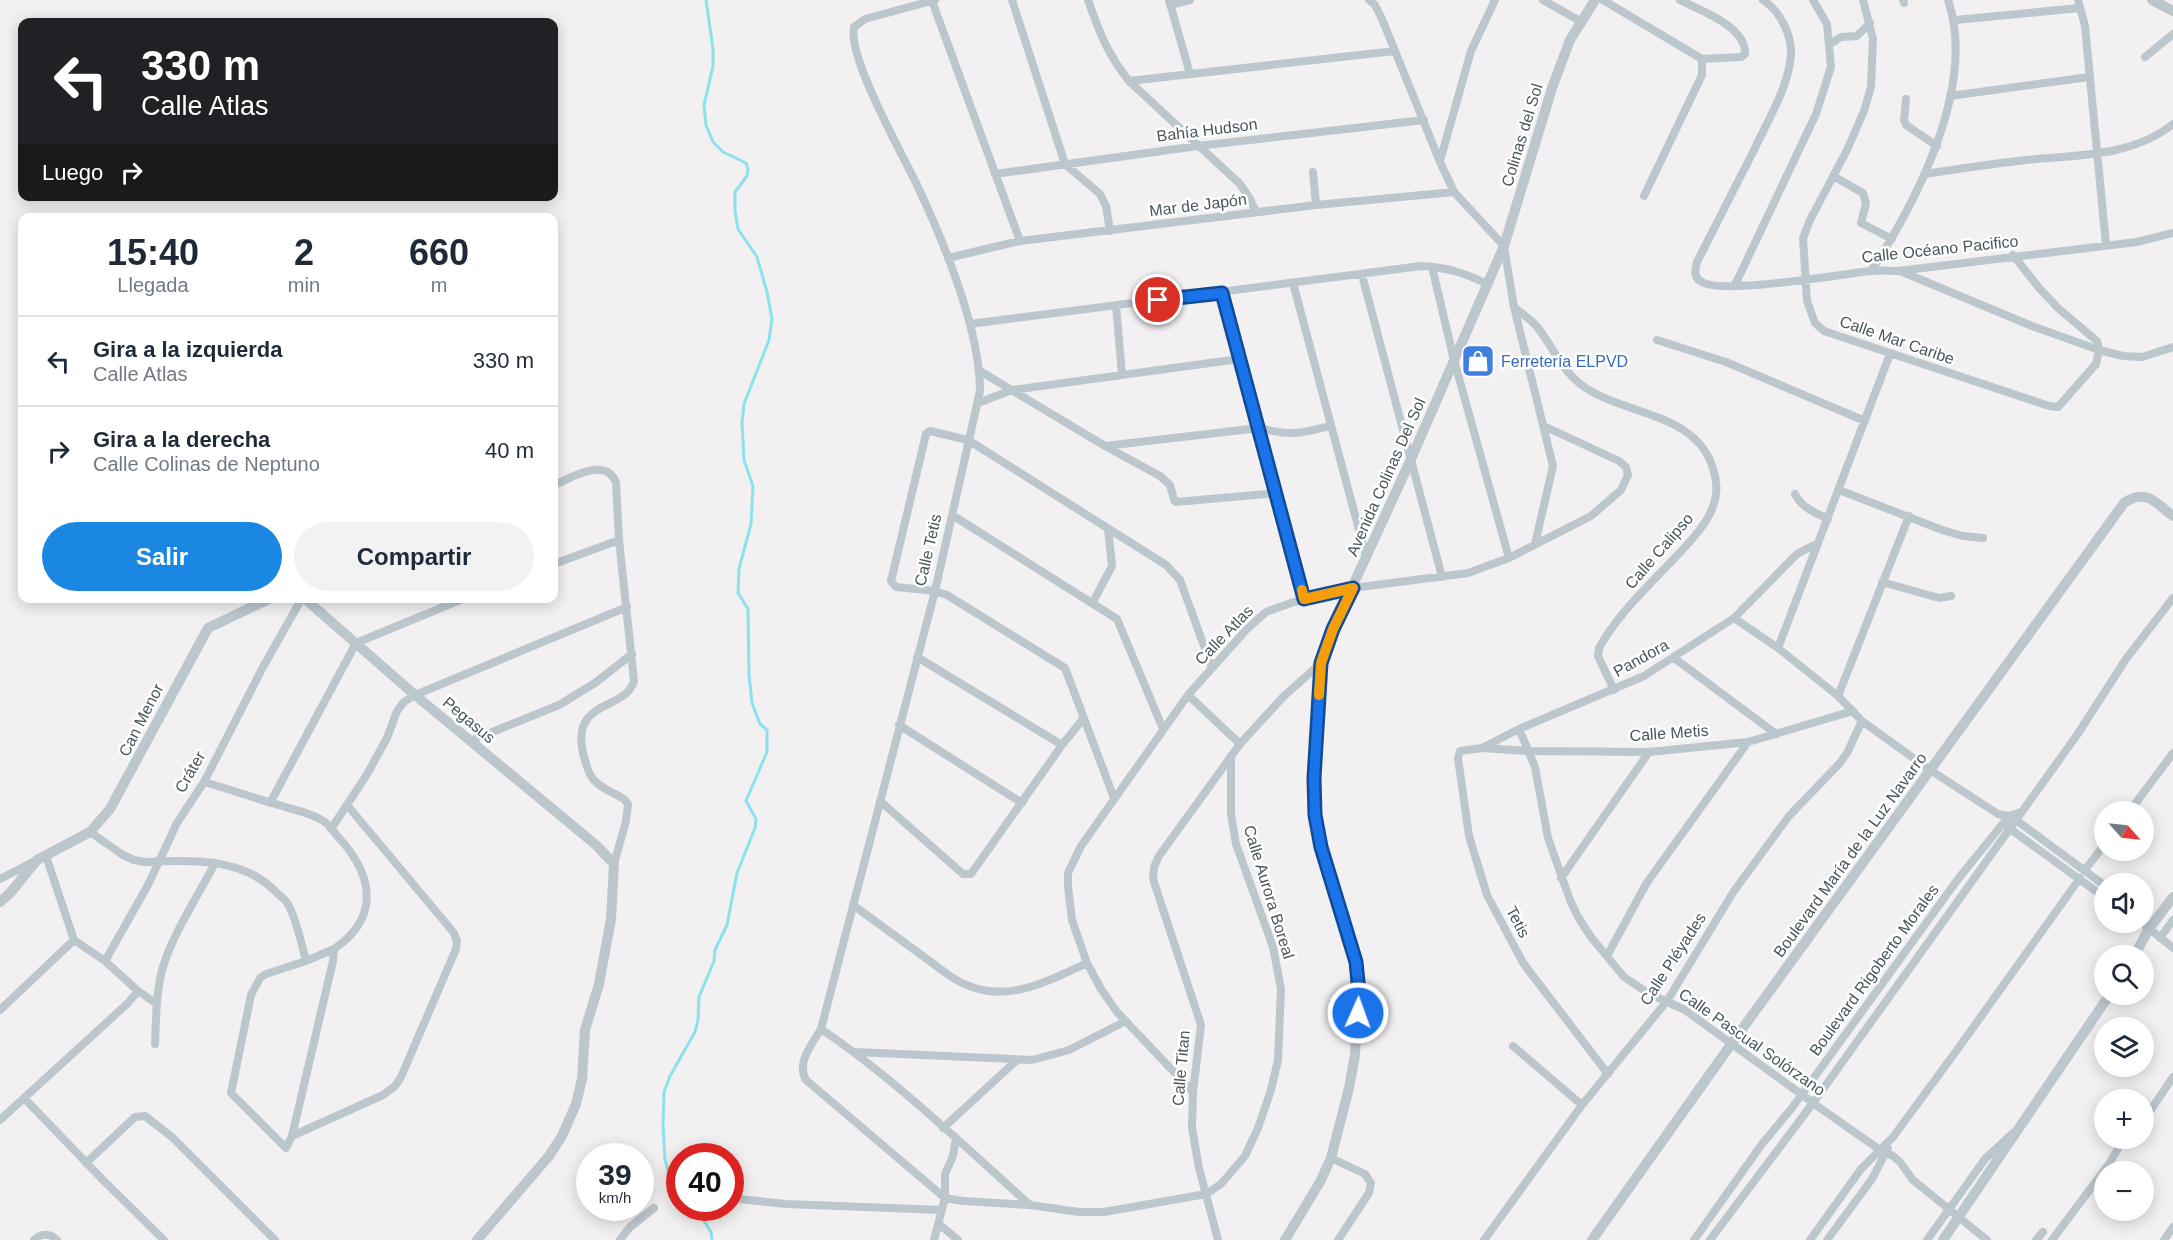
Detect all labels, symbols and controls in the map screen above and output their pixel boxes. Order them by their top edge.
icon: left [42,42,120,120]
text: 330 m [141,42,260,89]
street label: Colinas del Sol [1498,81,1546,189]
text: Calle Atlas [141,91,269,121]
street label: Bahía Hudson [1156,115,1258,145]
icon: right [115,156,148,189]
text: Luego [42,160,103,185]
street label: Mar de Japón [1148,191,1248,219]
text: 15:40 [107,232,199,273]
text: 2 [294,232,314,273]
text: 660 [409,232,469,273]
street label: Calle Océano Pacifico [1861,232,2019,266]
text: Llegada [117,274,189,296]
text: min [288,274,320,296]
text: m [431,274,447,296]
pin [1132,274,1183,325]
icon: arrive [1141,283,1174,316]
street label: Calle Mar Caribe [1837,312,1957,368]
text: Gira a la izquierda [93,337,283,362]
shop icon: Ferretería ELPVD [1460,343,1496,379]
icon: left [42,345,75,378]
text: 330 m [473,348,534,373]
place label: Ferretería ELPVD [1501,353,1628,370]
text: Calle Atlas [93,363,188,385]
street label: Avenida Colinas Del Sol [1343,395,1429,559]
text: Gira a la derecha [93,427,270,452]
icon: right [42,435,75,468]
text: 40 m [485,438,534,463]
text: Calle Colinas de Neptuno [93,453,320,475]
street label: Calle Calipso [1622,510,1696,592]
street label: Calle Tetis [911,512,945,588]
button: Salir [42,522,282,591]
button: Compartir [294,522,534,591]
street label: Calle Atlas [1192,602,1256,668]
street label: Pandora [1610,636,1672,680]
street label: Can Menor [115,680,167,759]
street label: Pegasus [440,693,498,747]
street label: Calle Metis [1629,722,1709,744]
street label: Cráter [172,748,209,795]
street label: Boulevard María de la Luz Navarro [1770,750,1930,960]
north arrow [2094,801,2154,861]
map controls [2094,801,2154,1221]
street label: Calle Aurora Boreal [1241,823,1297,961]
button: sound [2094,873,2154,933]
street label: Boulevard Rigoberto Morales [1806,881,1942,1059]
street label: Tetis [1503,903,1533,941]
street label: Calle Pléyades [1637,910,1709,1008]
button: search [2094,945,2154,1005]
position arrow [1326,981,1390,1045]
street label: Calle Pascual Solórzano [1676,985,1828,1099]
button: layers [2094,1017,2154,1077]
street label: Calle Titan [1169,1030,1193,1106]
button: + [2094,1089,2154,1149]
speed limit sign: 40 [666,1143,744,1221]
text: 39 [598,1158,632,1191]
button: − [2094,1161,2154,1221]
text: km/h [599,1189,631,1206]

